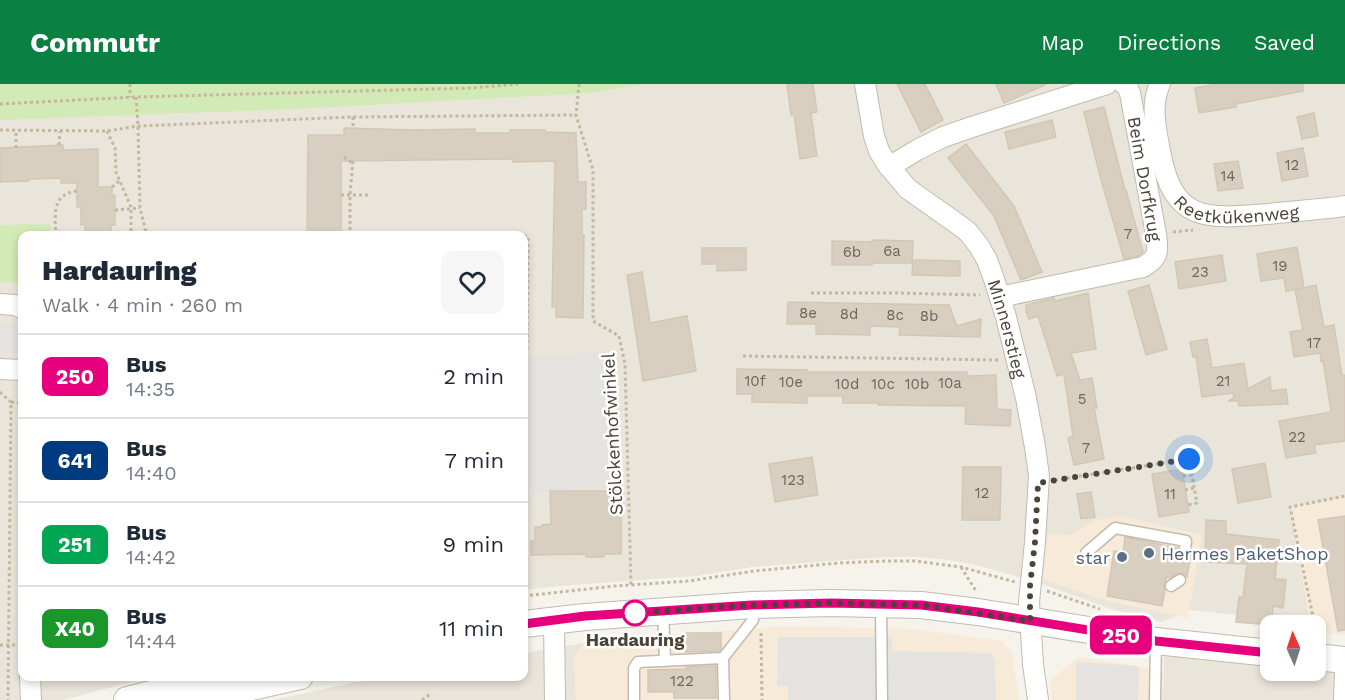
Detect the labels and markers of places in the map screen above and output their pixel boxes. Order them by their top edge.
place label: Hermes PaketShop [1161,543,1328,564]
marker: Hermes PaketShop [1142,546,1156,560]
place label: star [1075,547,1110,568]
marker: star [1115,550,1129,564]
marker: Hardauring [622,600,648,626]
place label: Hardauring [586,629,685,650]

